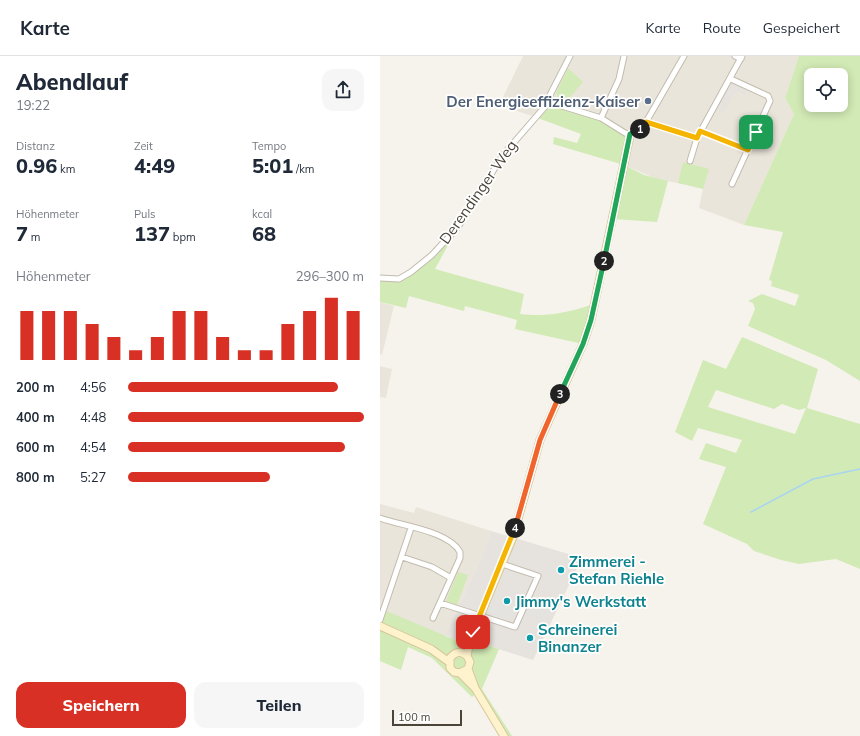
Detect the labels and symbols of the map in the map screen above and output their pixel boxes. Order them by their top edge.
place label: Der Energieeffizienz-Kaiser [446,92,640,111]
marker: Der Energieeffizienz-Kaiser [643,96,653,106]
pin [739,115,773,149]
pin: 1 [630,119,650,139]
street label: Derendinger Weg [435,136,521,248]
pin: 2 [594,251,614,271]
pin: 3 [550,384,570,404]
pin: 4 [505,518,525,538]
place label: Zimmerei - Stefan Riehle [569,552,664,588]
marker: Zimmerei - Stefan Riehle [556,565,566,575]
place label: Jimmy's Werkstatt [515,592,646,611]
marker: Jimmy's Werkstatt [502,596,512,606]
pin [456,615,490,649]
place label: Schreinerei Binanzer [538,620,617,656]
marker: Schreinerei Binanzer [525,633,535,643]
scale bar [392,708,462,727]

